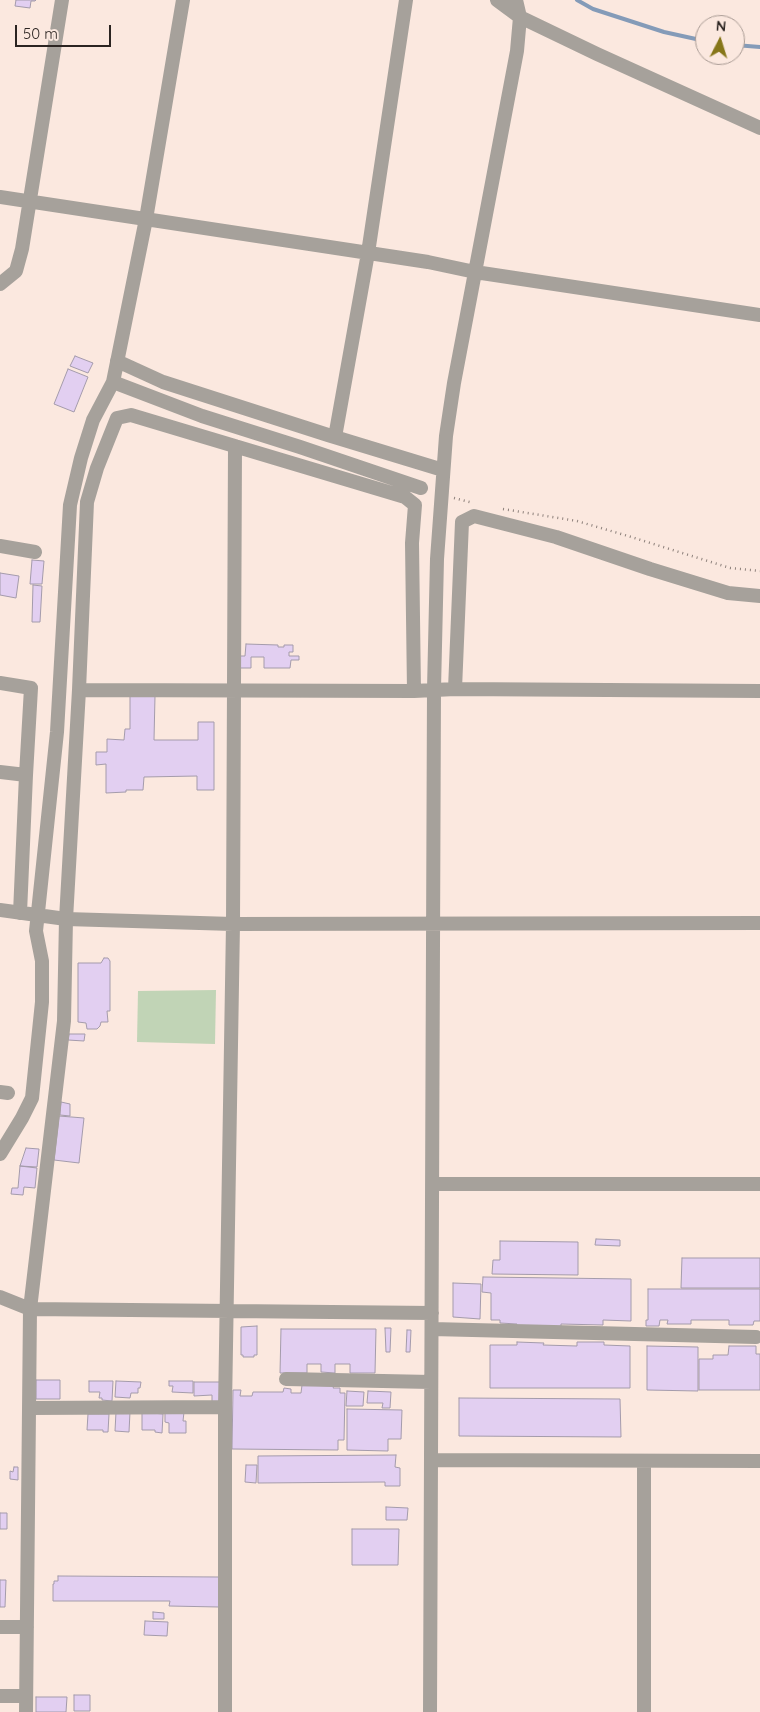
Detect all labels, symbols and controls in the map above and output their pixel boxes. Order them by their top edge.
scale bar [18,15,114,47]
north arrow [695,15,745,65]
text: N [715,17,727,35]
text: 50 m [23,24,58,43]

